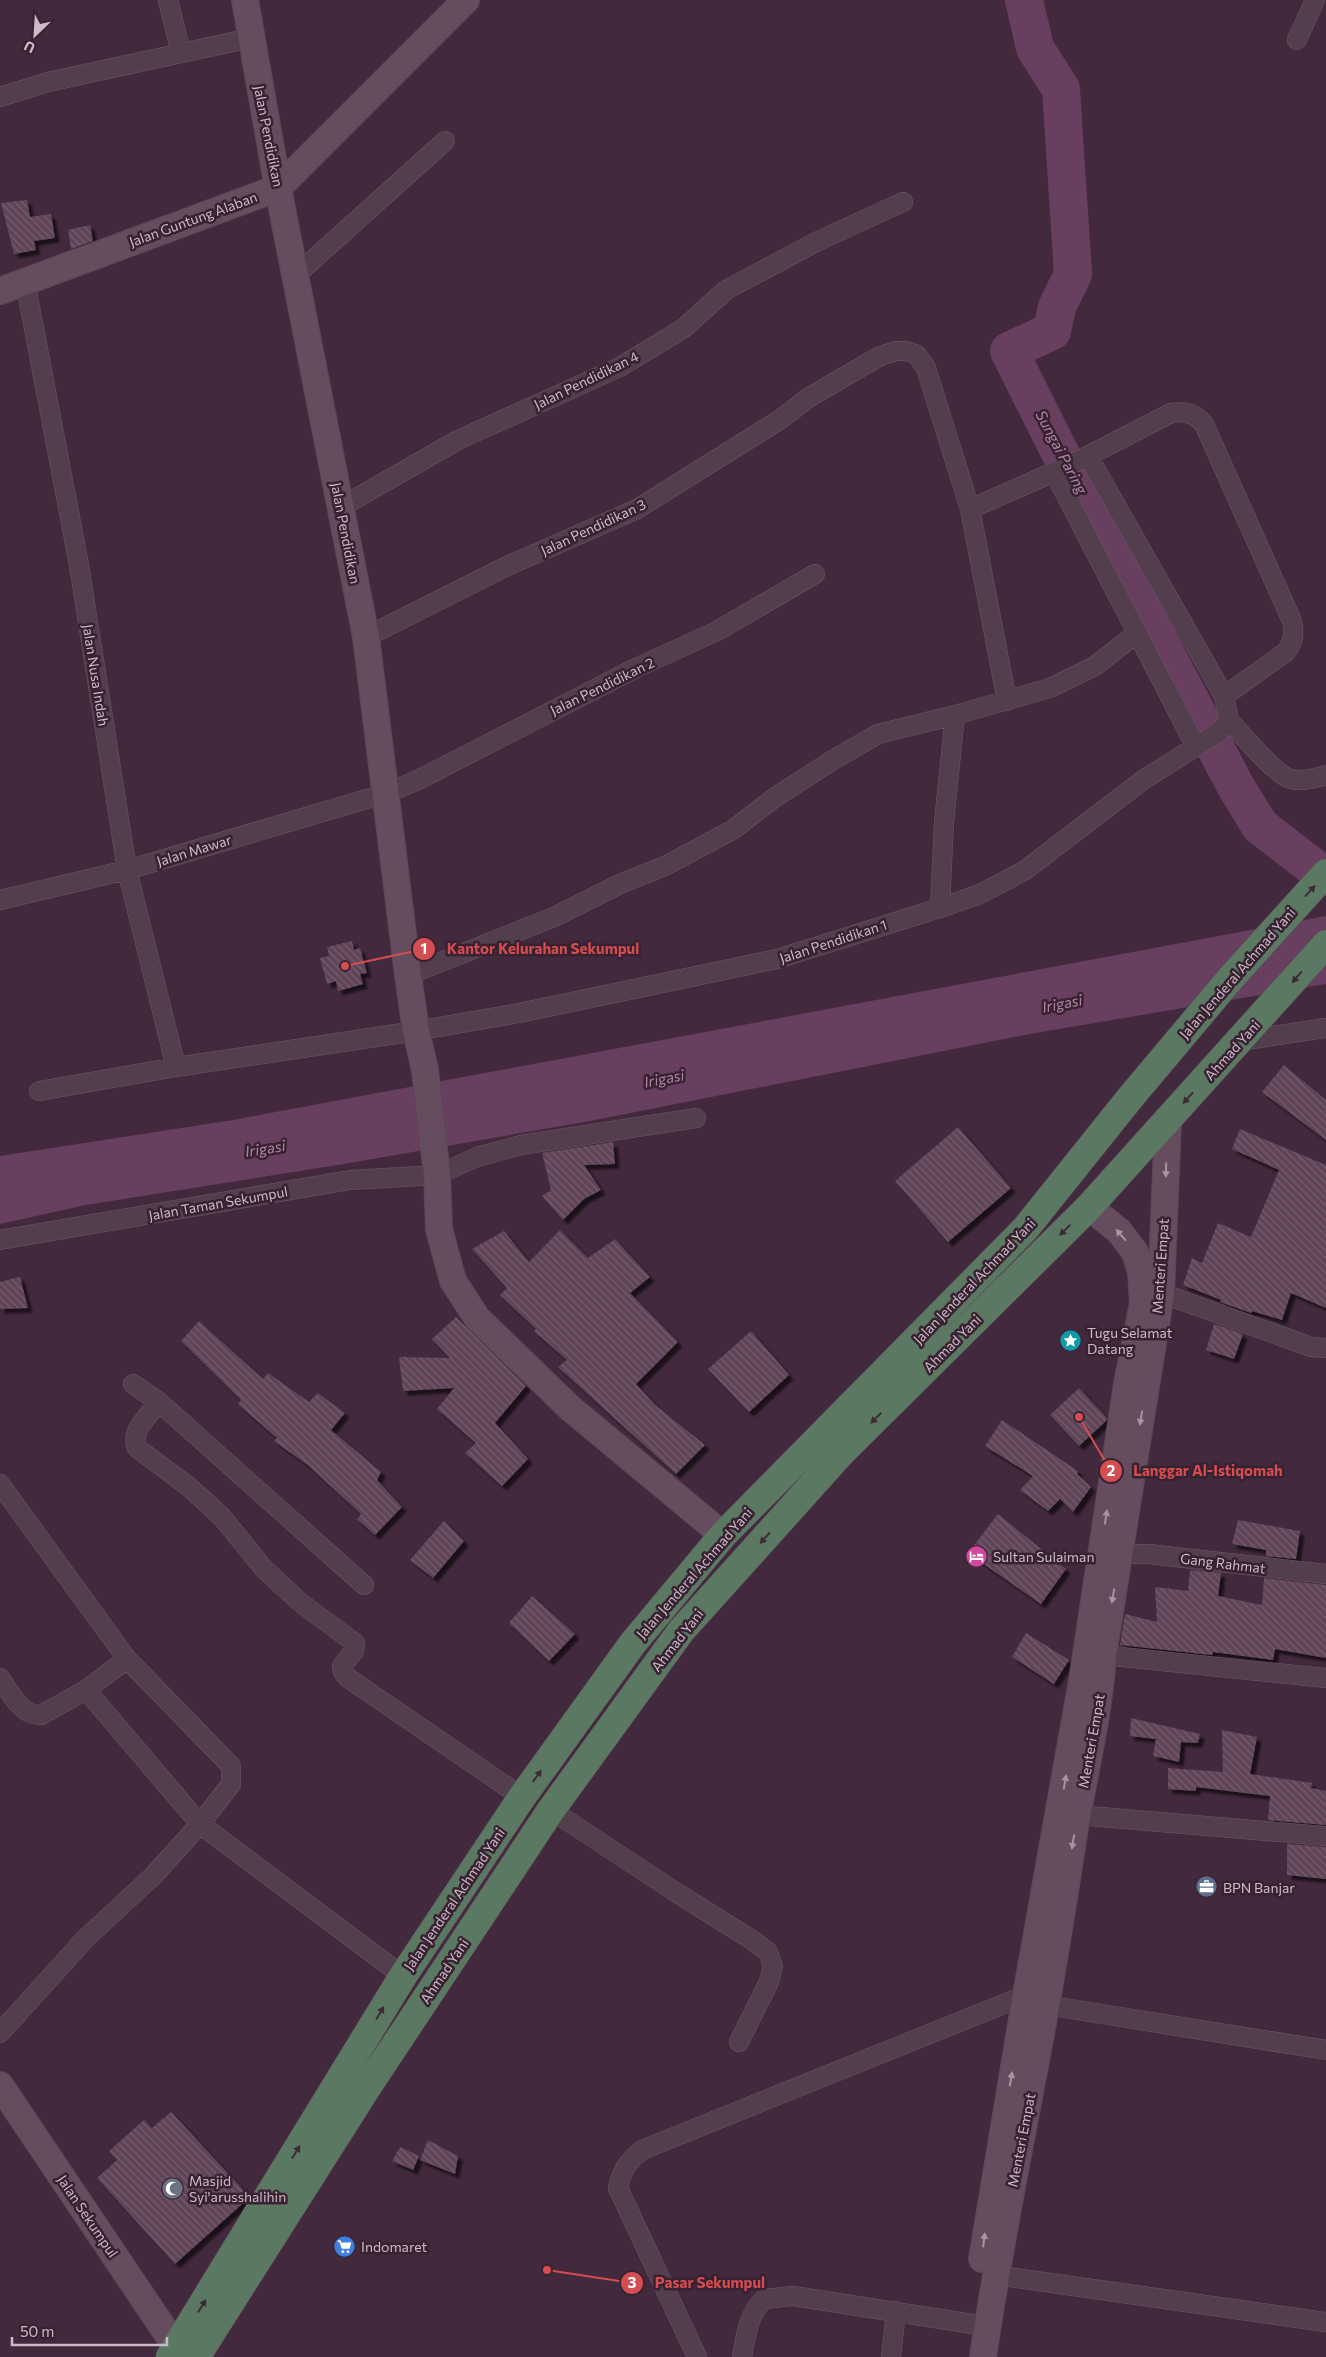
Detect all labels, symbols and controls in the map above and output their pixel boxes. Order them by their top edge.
north arrow [10,10,60,60]
text: U [21,37,38,57]
street label: Jalan Pendidikan [251,84,287,188]
street label: Jalan Guntung Alaban [127,188,259,250]
street label: Jalan Pendidikan 4 [531,347,642,413]
water label: Sungai Paring [1032,407,1092,498]
street label: Jalan Pendidikan [328,481,364,585]
street label: Jalan Pendidikan 3 [538,495,648,559]
street label: Jalan Nusa Indah [80,623,112,727]
street label: Jalan Pendidikan 2 [547,653,657,719]
street label: Jalan Mawar [155,830,234,869]
one-way arrow [1304,886,1316,898]
street label: Jalan Jenderal Achmad Yani [1175,904,1299,1042]
street label: Jalan Pendidikan 1 [777,916,889,966]
callout: Kantor Kelurahan Sekumpul [412,934,649,964]
text: 1 [421,939,427,957]
text: Kantor Kelurahan Sekumpul [447,939,639,957]
one-way arrow [1291,971,1303,983]
water label: Irigasi [1040,990,1085,1016]
street label: Ahmad Yani [1201,1017,1263,1083]
water label: Irigasi [642,1065,687,1091]
one-way arrow [1182,1092,1194,1104]
water label: Irigasi [244,1136,288,1160]
one-way arrow [1162,1162,1170,1178]
street label: Jalan Taman Sekumpul [147,1182,289,1224]
street label: Jalan Jenderal Achmad Yani [909,1215,1039,1347]
street label: Menteri Empat [1148,1218,1172,1314]
one-way arrow [1060,1224,1072,1236]
one-way arrow [1115,1230,1127,1242]
street label: Ahmad Yani [920,1311,984,1375]
place label: Tugu Selamat Datang [1087,1324,1173,1357]
place icon: Tugu Selamat Datang [1059,1328,1083,1352]
one-way arrow [1137,1410,1145,1426]
one-way arrow [870,1412,882,1424]
callout: Langgar Al-Istiqomah [1099,1456,1293,1486]
text: 2 [1107,1461,1115,1479]
text: Langgar Al-Istiqomah [1133,1461,1283,1479]
street label: Jalan Jenderal Achmad Yani [632,1504,756,1642]
one-way arrow [1103,1509,1111,1525]
one-way arrow [759,1531,771,1543]
hotel icon: Sultan Sulaiman [965,1544,989,1568]
place label: Sultan Sulaiman [993,1548,1094,1565]
street label: Gang Rahmat [1179,1549,1267,1577]
one-way arrow [1108,1588,1116,1604]
street label: Ahmad Yani [647,1605,707,1675]
street label: Menteri Empat [1074,1692,1108,1790]
one-way arrow [532,1769,542,1783]
one-way arrow [1061,1773,1069,1789]
street label: Jalan Jenderal Achmad Yani [400,1825,508,1973]
one-way arrow [1069,1835,1077,1851]
office icon: BPN Banjar [1195,1875,1219,1899]
place label: BPN Banjar [1223,1879,1295,1896]
street label: Ahmad Yani [416,1935,472,2007]
one-way arrow [376,2007,385,2020]
one-way arrow [1008,2071,1016,2087]
street label: Menteri Empat [1004,2091,1039,2189]
one-way arrow [291,2146,300,2159]
street label: Jalan Sekumpul [54,2172,122,2260]
place label: Masjid Syi'arusshalihin [189,2172,286,2205]
mosque icon: Masjid Syi'arusshalihin [161,2176,185,2200]
one-way arrow [980,2231,988,2247]
supermarket icon: Indomaret [333,2234,357,2258]
place label: Indomaret [361,2238,428,2255]
callout: Pasar Sekumpul [620,2268,775,2298]
text: 3 [628,2273,637,2291]
text: Pasar Sekumpul [655,2273,765,2291]
one-way arrow [197,2299,206,2312]
scale bar [12,2314,168,2346]
text: 50 m [20,2322,54,2340]

